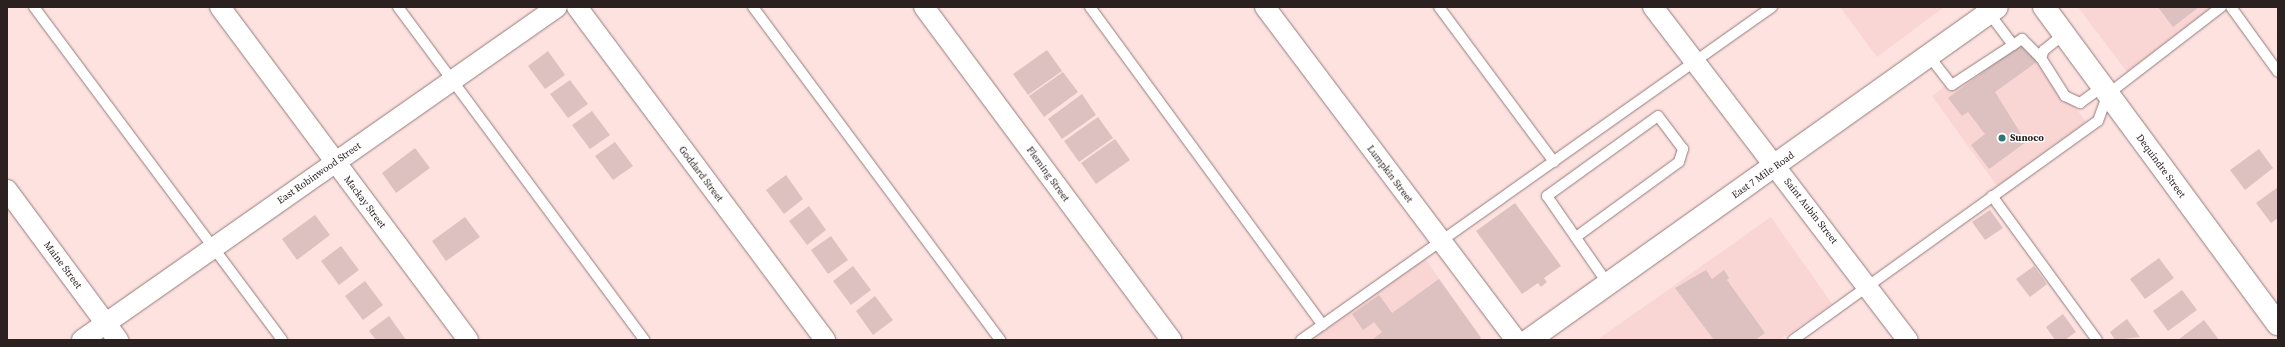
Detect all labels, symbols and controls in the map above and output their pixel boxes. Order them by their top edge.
place label: Sunoco [2010,132,2044,144]
street label: Dequindre Street [2134,132,2188,200]
marker: Sunoco [1997,133,2007,143]
street label: East Robinwood Street [275,140,363,206]
street label: Lumpkin Street [1364,143,1416,205]
street label: Goddard Street [676,144,726,204]
street label: Fleming Street [1024,144,1072,204]
street label: East 7 Mile Road [1729,149,1797,201]
street label: Mackay Street [341,173,389,231]
street label: Saint Aubin Street [1782,176,1840,246]
street label: Maine Street [41,239,85,291]

